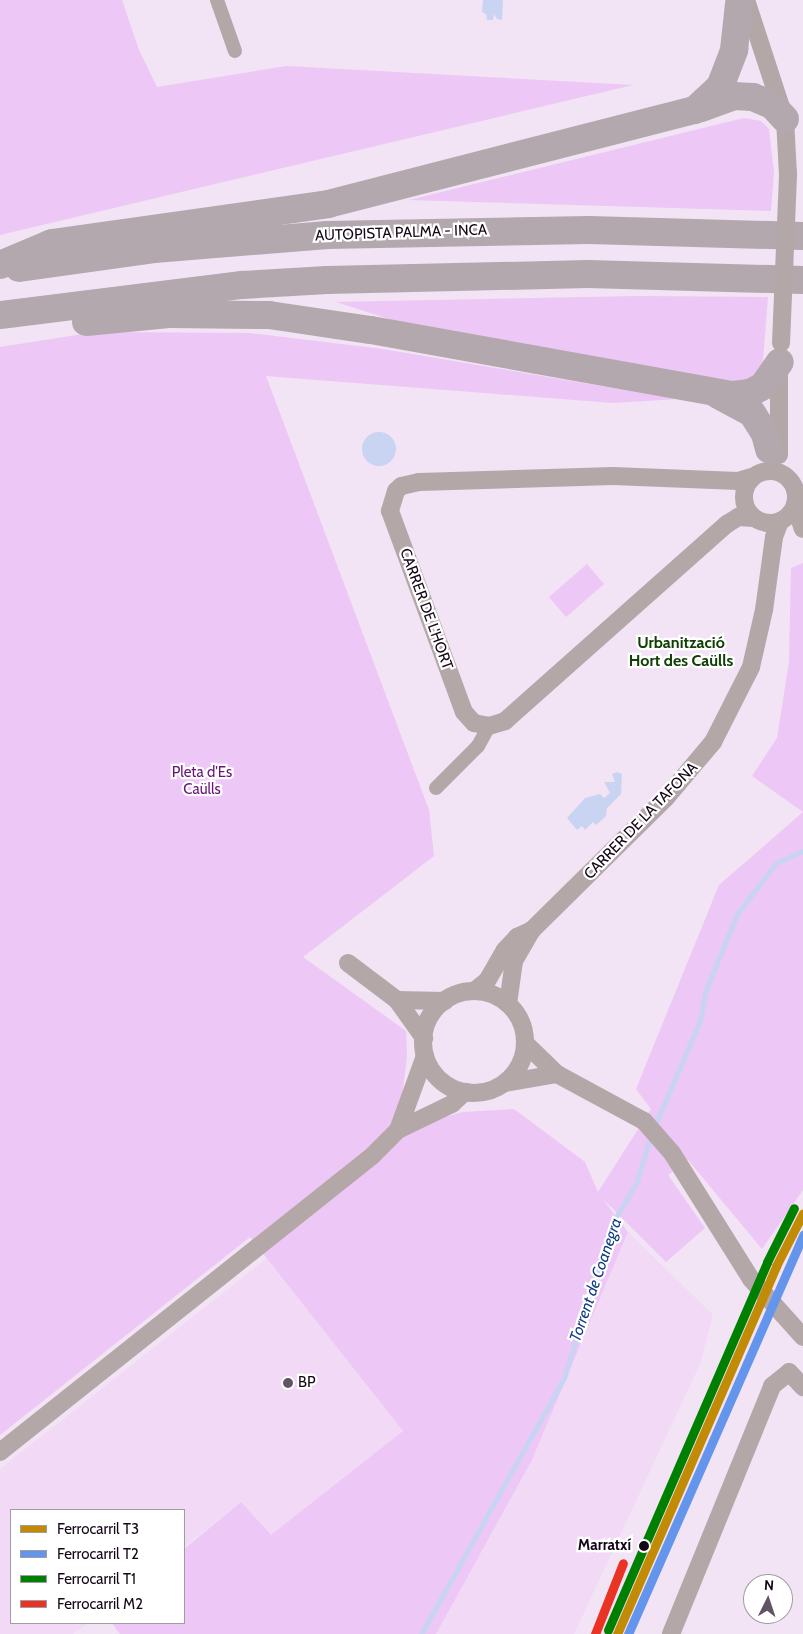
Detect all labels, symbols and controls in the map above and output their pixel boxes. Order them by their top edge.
street label: AUTOPISTA PALMA - INCA [315,221,487,245]
street label: CARRER DE L'HORT [396,546,456,672]
district label: Urbanització Hort des Caülls [629,633,733,671]
street label: CARRER DE LA TAFONA [581,759,701,883]
park label: Pleta d'Es Caülls [172,763,232,798]
water label: Torrent de Coanegra [566,1216,626,1344]
place label: BP [298,1374,316,1392]
marker: BP [282,1377,294,1389]
legend [10,1509,185,1624]
text: Ferrocarril T3 [57,1520,139,1538]
place label: Marratxí [578,1537,631,1555]
marker: Marratxí [635,1537,653,1555]
text: Ferrocarril T2 [57,1545,139,1563]
text: Ferrocarril T1 [57,1570,136,1588]
north arrow [743,1574,793,1624]
text: N [763,1576,775,1594]
text: Ferrocarril M2 [57,1595,143,1613]

